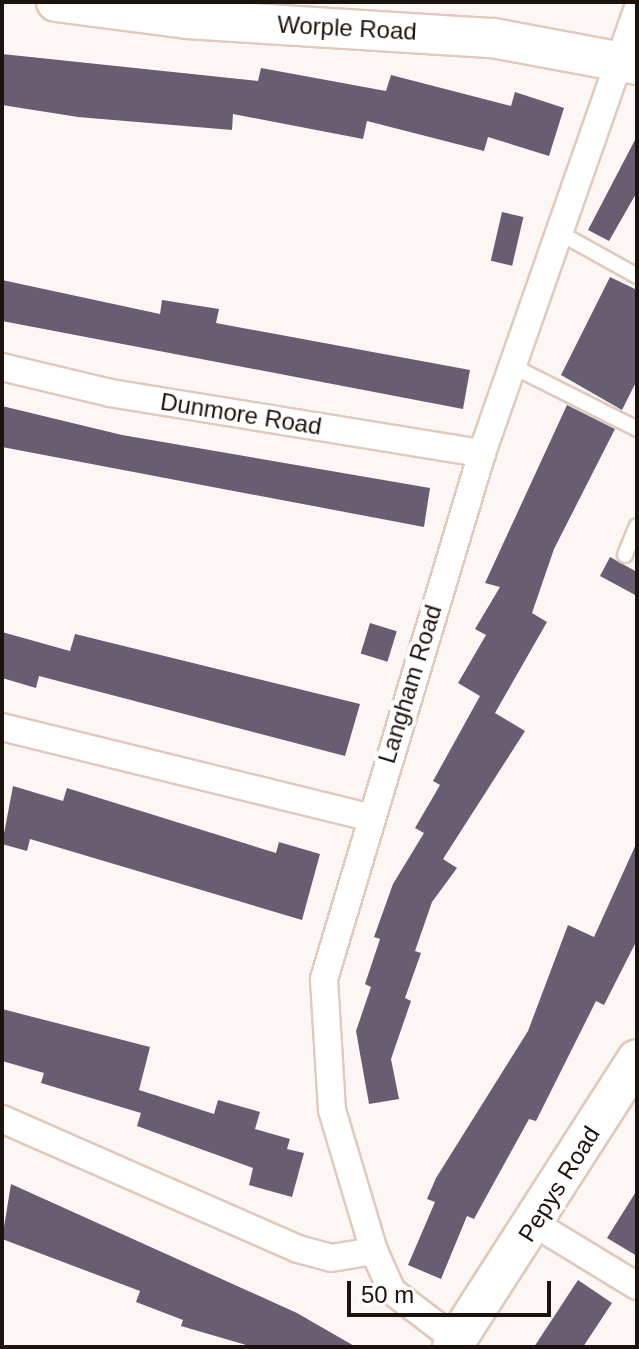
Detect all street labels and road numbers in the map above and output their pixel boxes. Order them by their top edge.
street label: Worple Road [277,10,417,46]
street label: Dunmore Road [158,387,324,441]
street label: Langham Road [372,601,448,767]
street label: Pepys Road [512,1121,606,1247]

